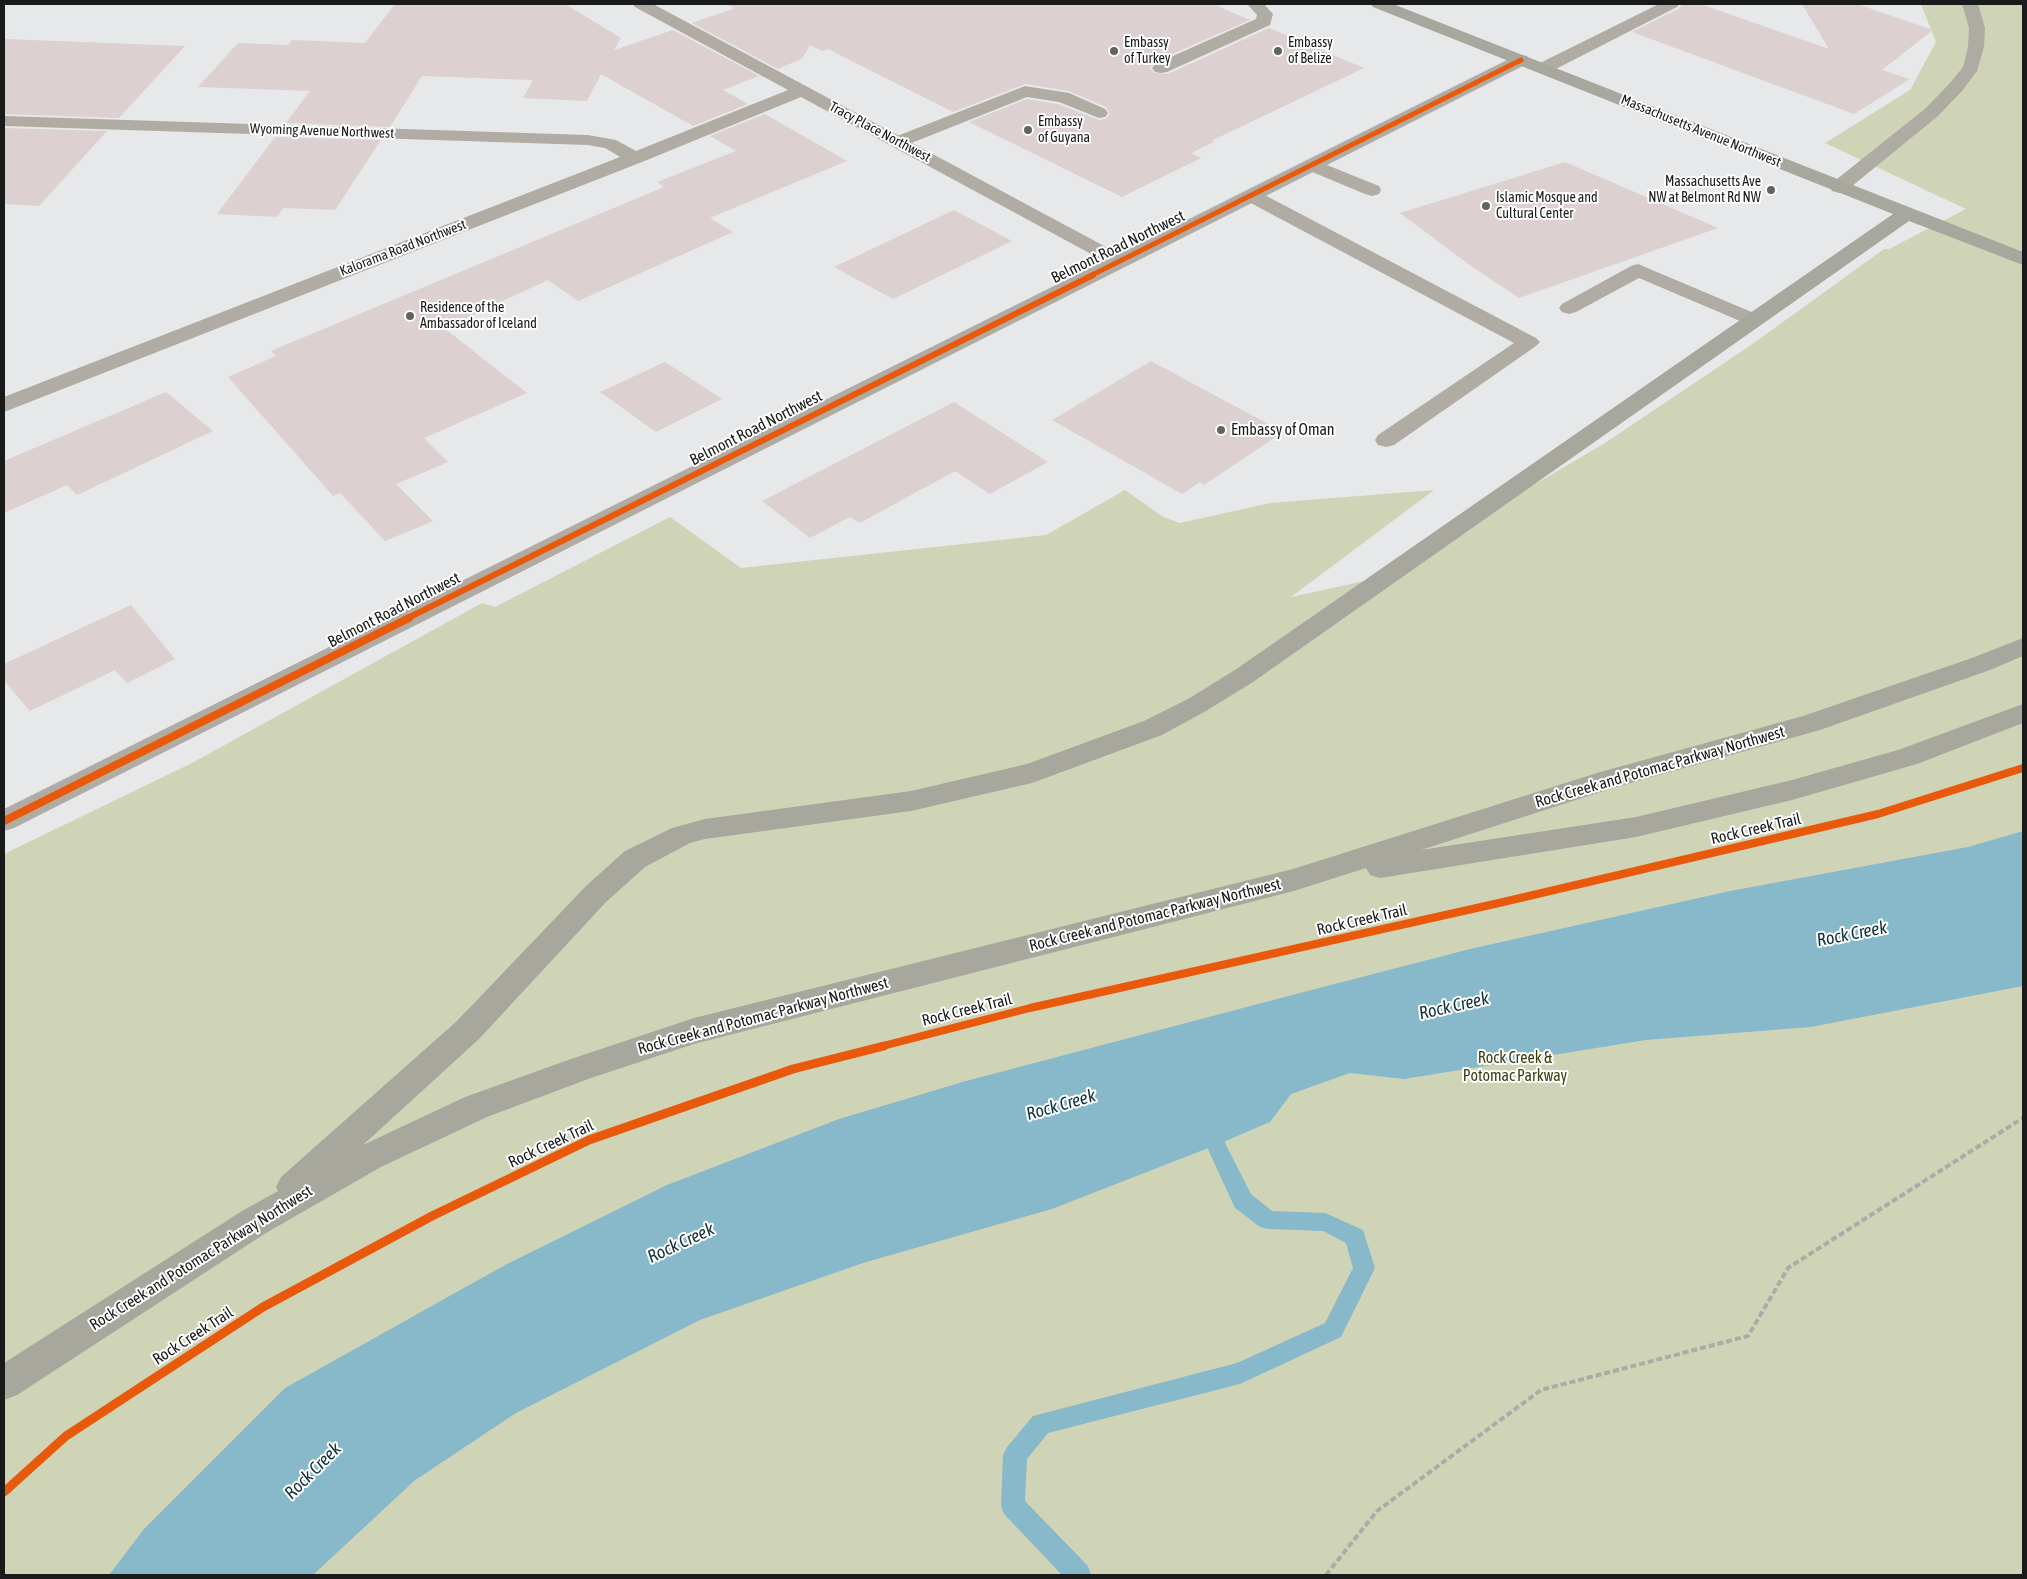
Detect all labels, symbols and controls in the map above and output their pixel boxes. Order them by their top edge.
place label: Embassy of Turkey [1124,35,1171,68]
place label: Embassy of Belize [1288,35,1333,68]
marker: Embassy of Turkey [1108,45,1120,57]
marker: Embassy of Belize [1272,45,1284,57]
street label: Massachusetts Avenue Northwest [1619,91,1783,171]
street label: Tracy Place Northwest [826,98,934,166]
place label: Embassy of Guyana [1038,114,1090,146]
street label: Wyoming Avenue Northwest [250,120,394,142]
marker: Embassy of Guyana [1022,124,1034,136]
place label: Massachusetts Ave NW at Belmont Rd NW [1648,174,1761,206]
marker: Massachusetts Ave NW at Belmont Rd NW [1765,184,1777,196]
place label: Islamic Mosque and Cultural Center [1496,190,1598,222]
marker: Islamic Mosque and Cultural Center [1480,200,1492,212]
street label: Belmont Road Northwest [1048,206,1188,288]
street label: Kalorama Road Northwest [337,216,469,280]
place label: Residence of the Ambassador of Iceland [420,300,537,332]
marker: Residence of the Ambassador of Iceland [404,310,416,322]
street label: Belmont Road Northwest [686,386,826,470]
place label: Embassy of Oman [1231,420,1335,440]
marker: Embassy of Oman [1215,424,1227,436]
street label: Belmont Road Northwest [324,568,464,652]
street label: Rock Creek and Potomac Parkway Northwest [1533,722,1787,812]
street label: Rock Creek Trail [1709,809,1803,849]
street label: Rock Creek and Potomac Parkway Northwest [1027,874,1283,956]
street label: Rock Creek Trail [1315,900,1409,940]
water label: Rock Creek [1815,917,1889,951]
street label: Rock Creek and Potomac Parkway Northwest [636,973,890,1059]
water label: Rock Creek [1417,987,1491,1025]
street label: Rock Creek Trail [920,990,1014,1030]
park label: Rock Creek & Potomac Parkway [1463,1048,1567,1086]
water label: Rock Creek [1024,1085,1098,1125]
street label: Rock Creek Trail [505,1116,597,1172]
street label: Rock Creek and Potomac Parkway Northwest [86,1181,316,1335]
water label: Rock Creek [644,1218,718,1268]
street label: Rock Creek Trail [149,1303,237,1369]
water label: Rock Creek [280,1438,346,1504]

